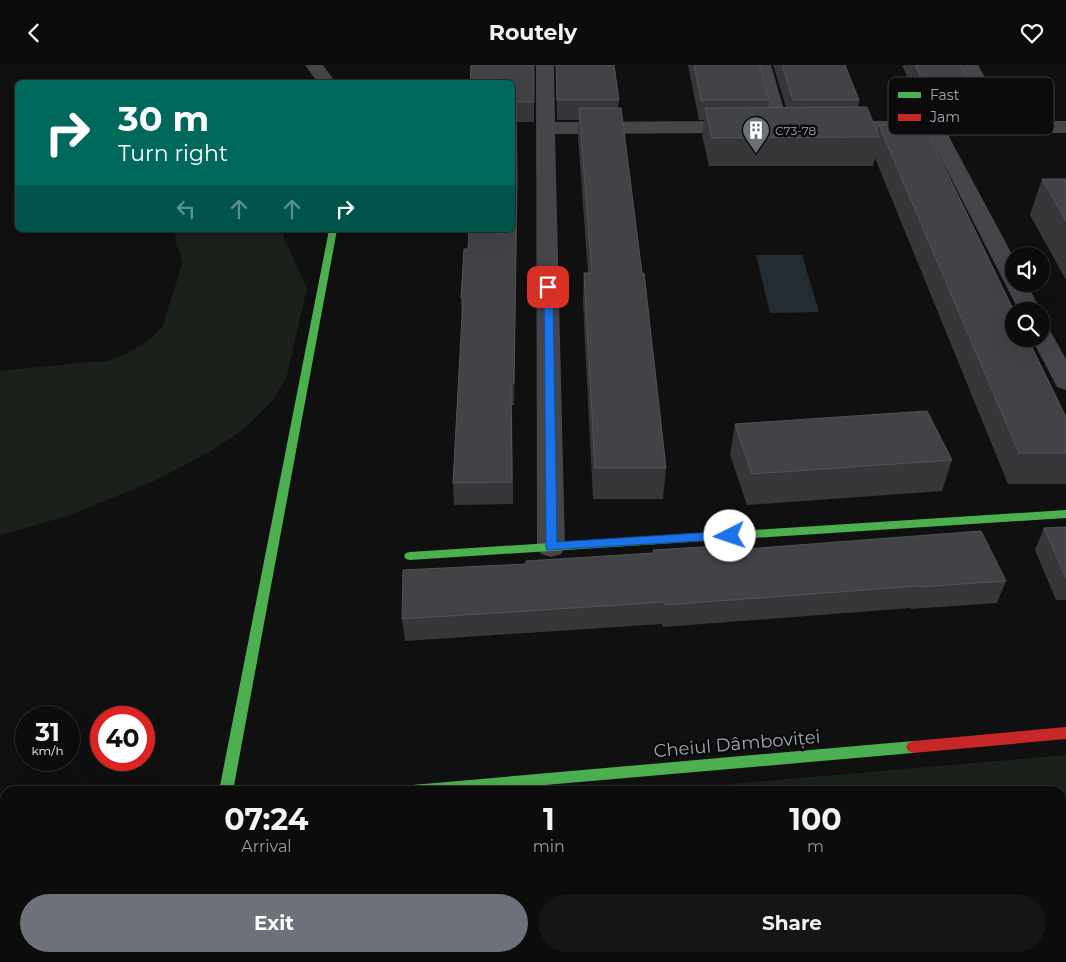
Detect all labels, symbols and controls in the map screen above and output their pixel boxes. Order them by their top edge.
icon: back [20,19,48,47]
text: Routely [489,19,577,46]
icon: heart [1018,19,1046,47]
legend [888,77,1054,135]
text: Fast [930,86,960,104]
text: 30 m [118,97,209,140]
icon: right [35,100,100,165]
text: Jam [929,108,960,126]
building icon: C73-78 [741,115,771,154]
place label: C73-78 [775,123,817,138]
text: Turn right [118,140,228,167]
icon: left [172,195,200,223]
icon: ahead [225,195,253,223]
icon: ahead [278,195,306,223]
icon: right [331,195,359,223]
map controls [1005,247,1050,347]
button: sound [1005,247,1050,292]
pin [527,266,569,308]
icon: arrive [534,273,562,301]
button: search [1005,302,1050,347]
position arrow [703,509,755,561]
speed limit sign: 40 [90,706,155,771]
text: 31 [35,717,60,747]
street label: Cheiul Dâmboviței [653,726,821,763]
text: km/h [31,743,64,758]
text: 07:24 [224,801,308,838]
text: 1 [543,801,555,838]
text: 100 [789,801,842,838]
text: Arrival [241,837,292,856]
text: min [533,837,565,856]
text: m [807,837,824,856]
button: Exit [20,894,528,952]
button: Share [538,894,1046,952]

